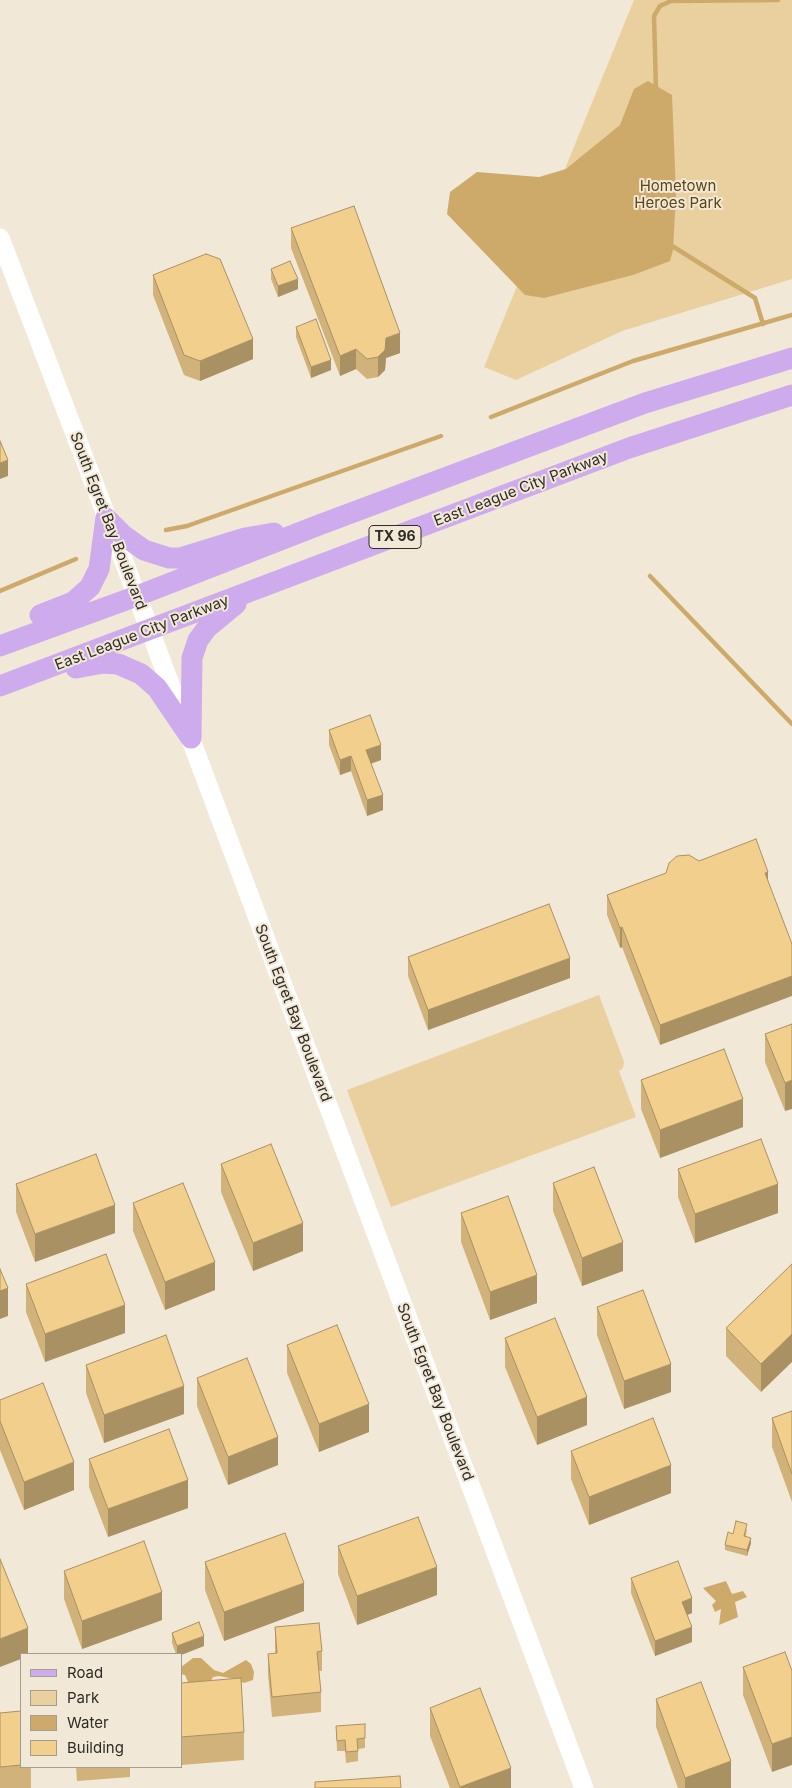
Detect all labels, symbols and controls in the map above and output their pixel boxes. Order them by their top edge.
park label: Hometown Heroes Park [634,177,722,212]
street label: South Egret Bay Boulevard [66,430,150,612]
street label: East League City Parkway [432,447,610,531]
road number: TX 96 [369,526,421,548]
street label: East League City Parkway [53,591,231,675]
street label: South Egret Bay Boulevard [251,922,335,1104]
street label: South Egret Bay Boulevard [393,1301,477,1483]
legend [20,1653,182,1768]
text: Road [67,1663,103,1682]
text: Park [67,1688,99,1707]
text: Water [67,1713,109,1732]
text: Building [67,1738,124,1757]

